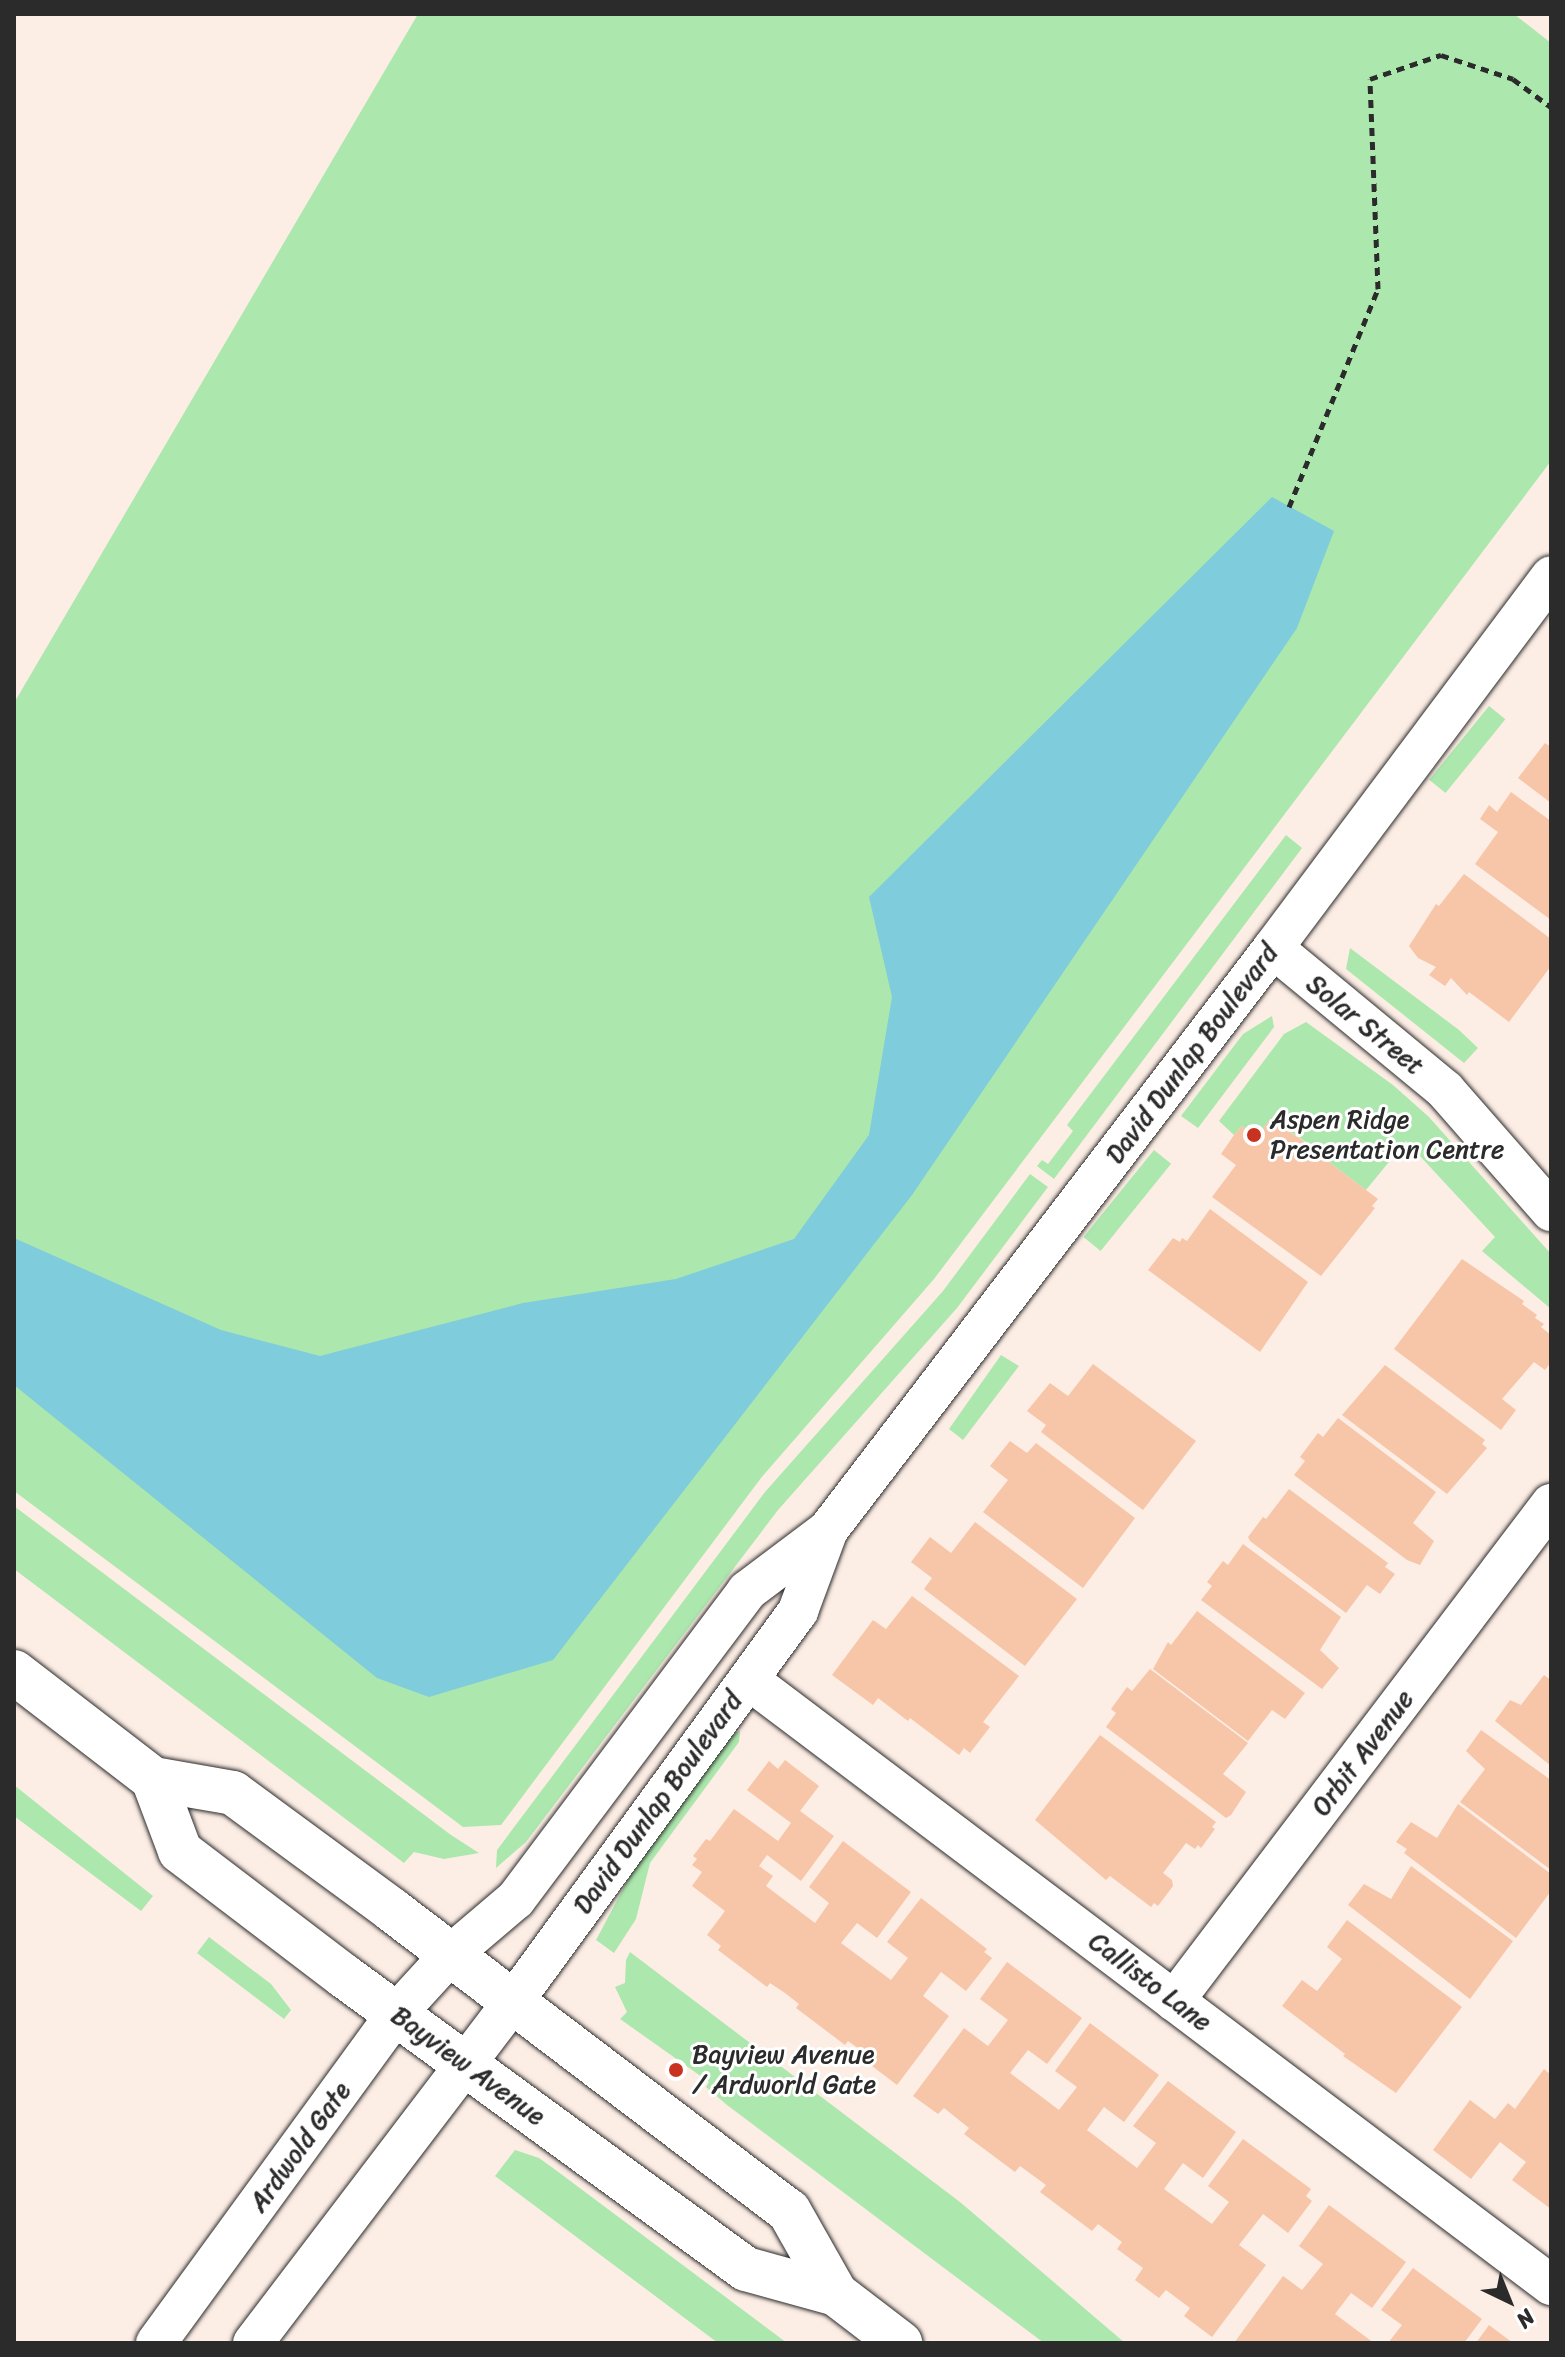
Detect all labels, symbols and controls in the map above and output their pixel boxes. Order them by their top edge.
street label: David Dunlap Boulevard [1100,938,1284,1170]
street label: Solar Street [1300,968,1430,1082]
place label: Aspen Ridge Presentation Centre [1270,1104,1505,1166]
marker: Aspen Ridge Presentation Centre [1245,1126,1263,1144]
street label: Orbit Avenue [1306,1684,1420,1822]
street label: David Dunlap Boulevard [567,1686,749,1920]
street label: Callisto Lane [1083,1926,1217,2038]
street label: Bayview Avenue [385,2000,551,2132]
place label: Bayview Avenue / Ardworld Gate [692,2039,877,2100]
marker: Bayview Avenue / Ardworld Gate [667,2061,685,2079]
street label: Ardwold Gate [242,2075,358,2219]
north arrow [1469,2261,1549,2341]
text: N [1507,2299,1545,2338]

